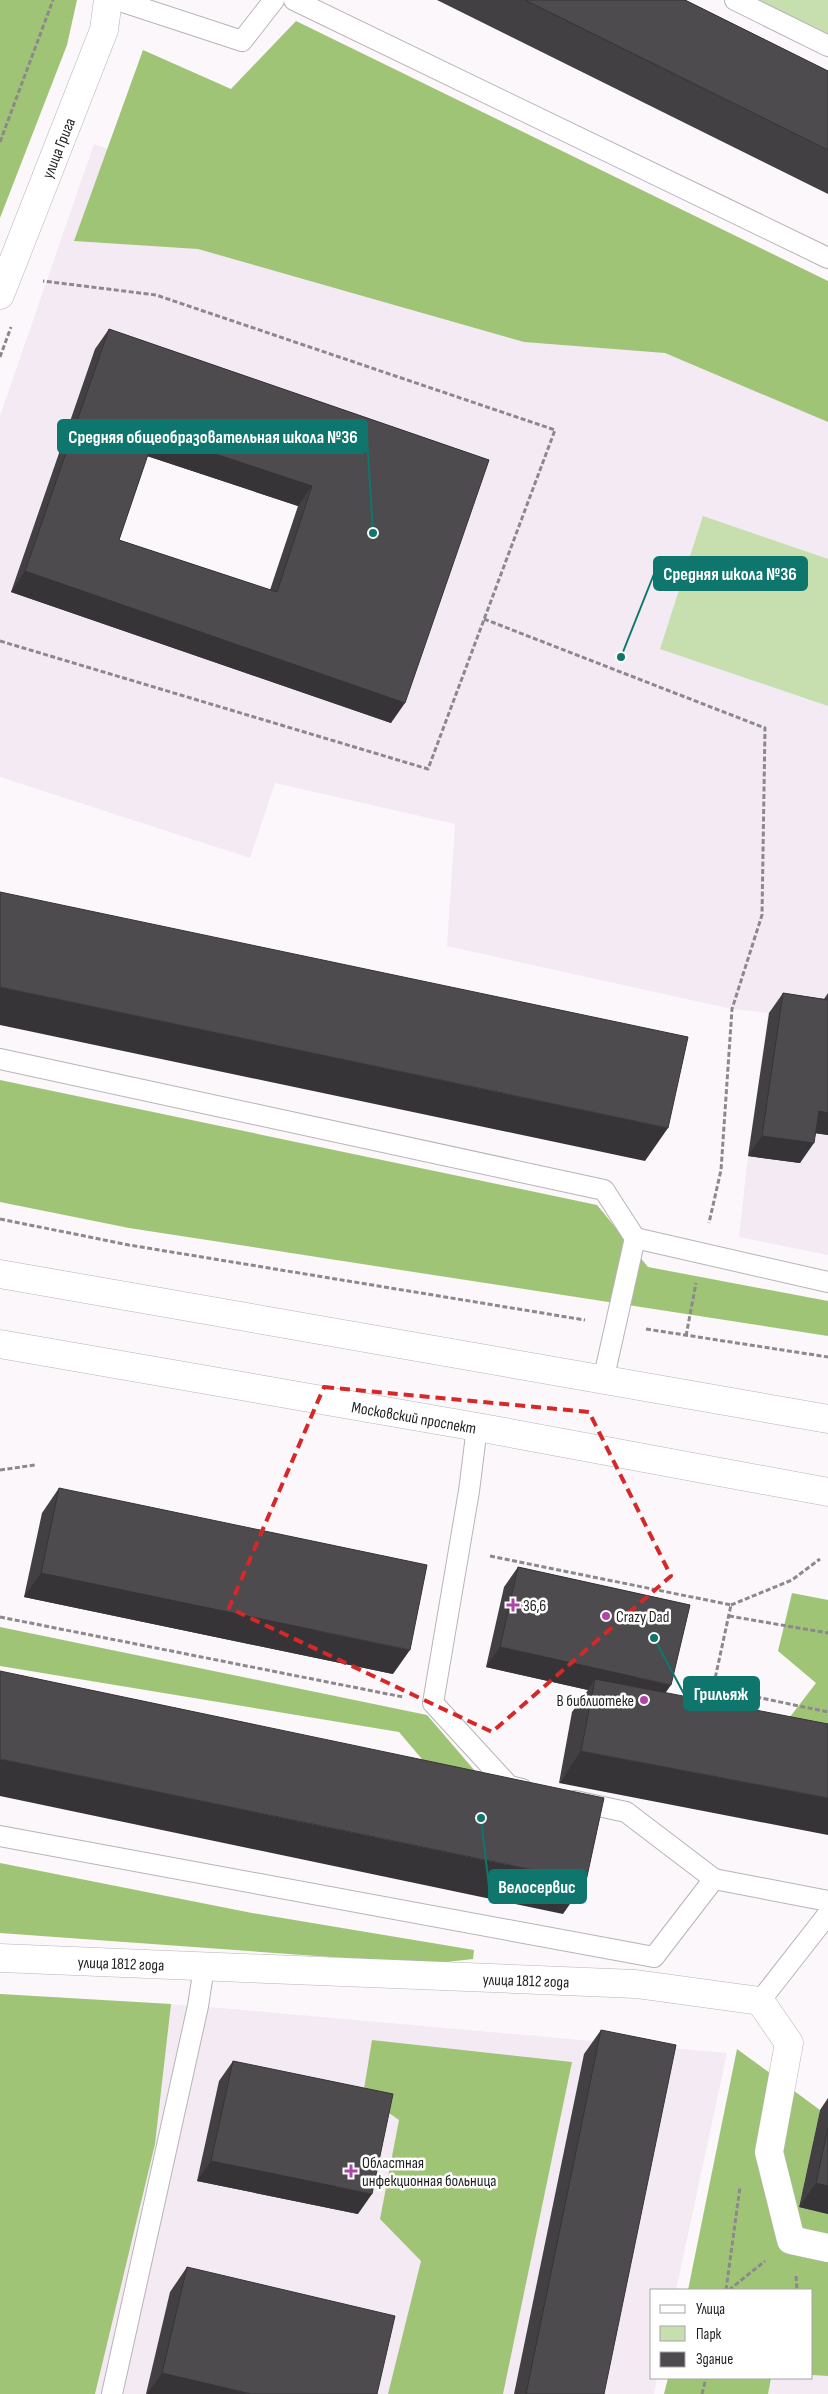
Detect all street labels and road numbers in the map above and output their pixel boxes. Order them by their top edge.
street label: улица Грига [39,115,80,182]
street label: Московский проспект [350,1398,477,1439]
street label: улица 1812 года [77,1953,165,1976]
street label: улица 1812 года [482,1970,570,1993]

